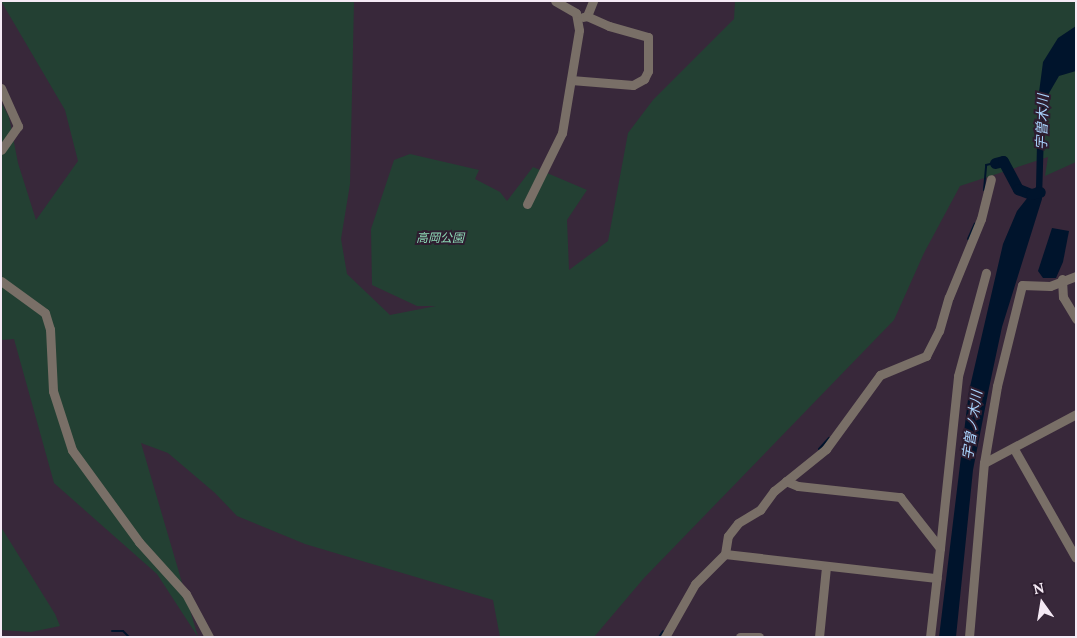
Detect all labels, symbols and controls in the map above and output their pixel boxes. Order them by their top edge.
water label: 宇曽木川 [1033,94,1051,150]
park label: 高岡公園 [416,231,464,245]
water label: 宇曽ノ木川 [959,389,985,461]
north arrow [1017,578,1067,628]
text: N [1031,578,1046,598]

